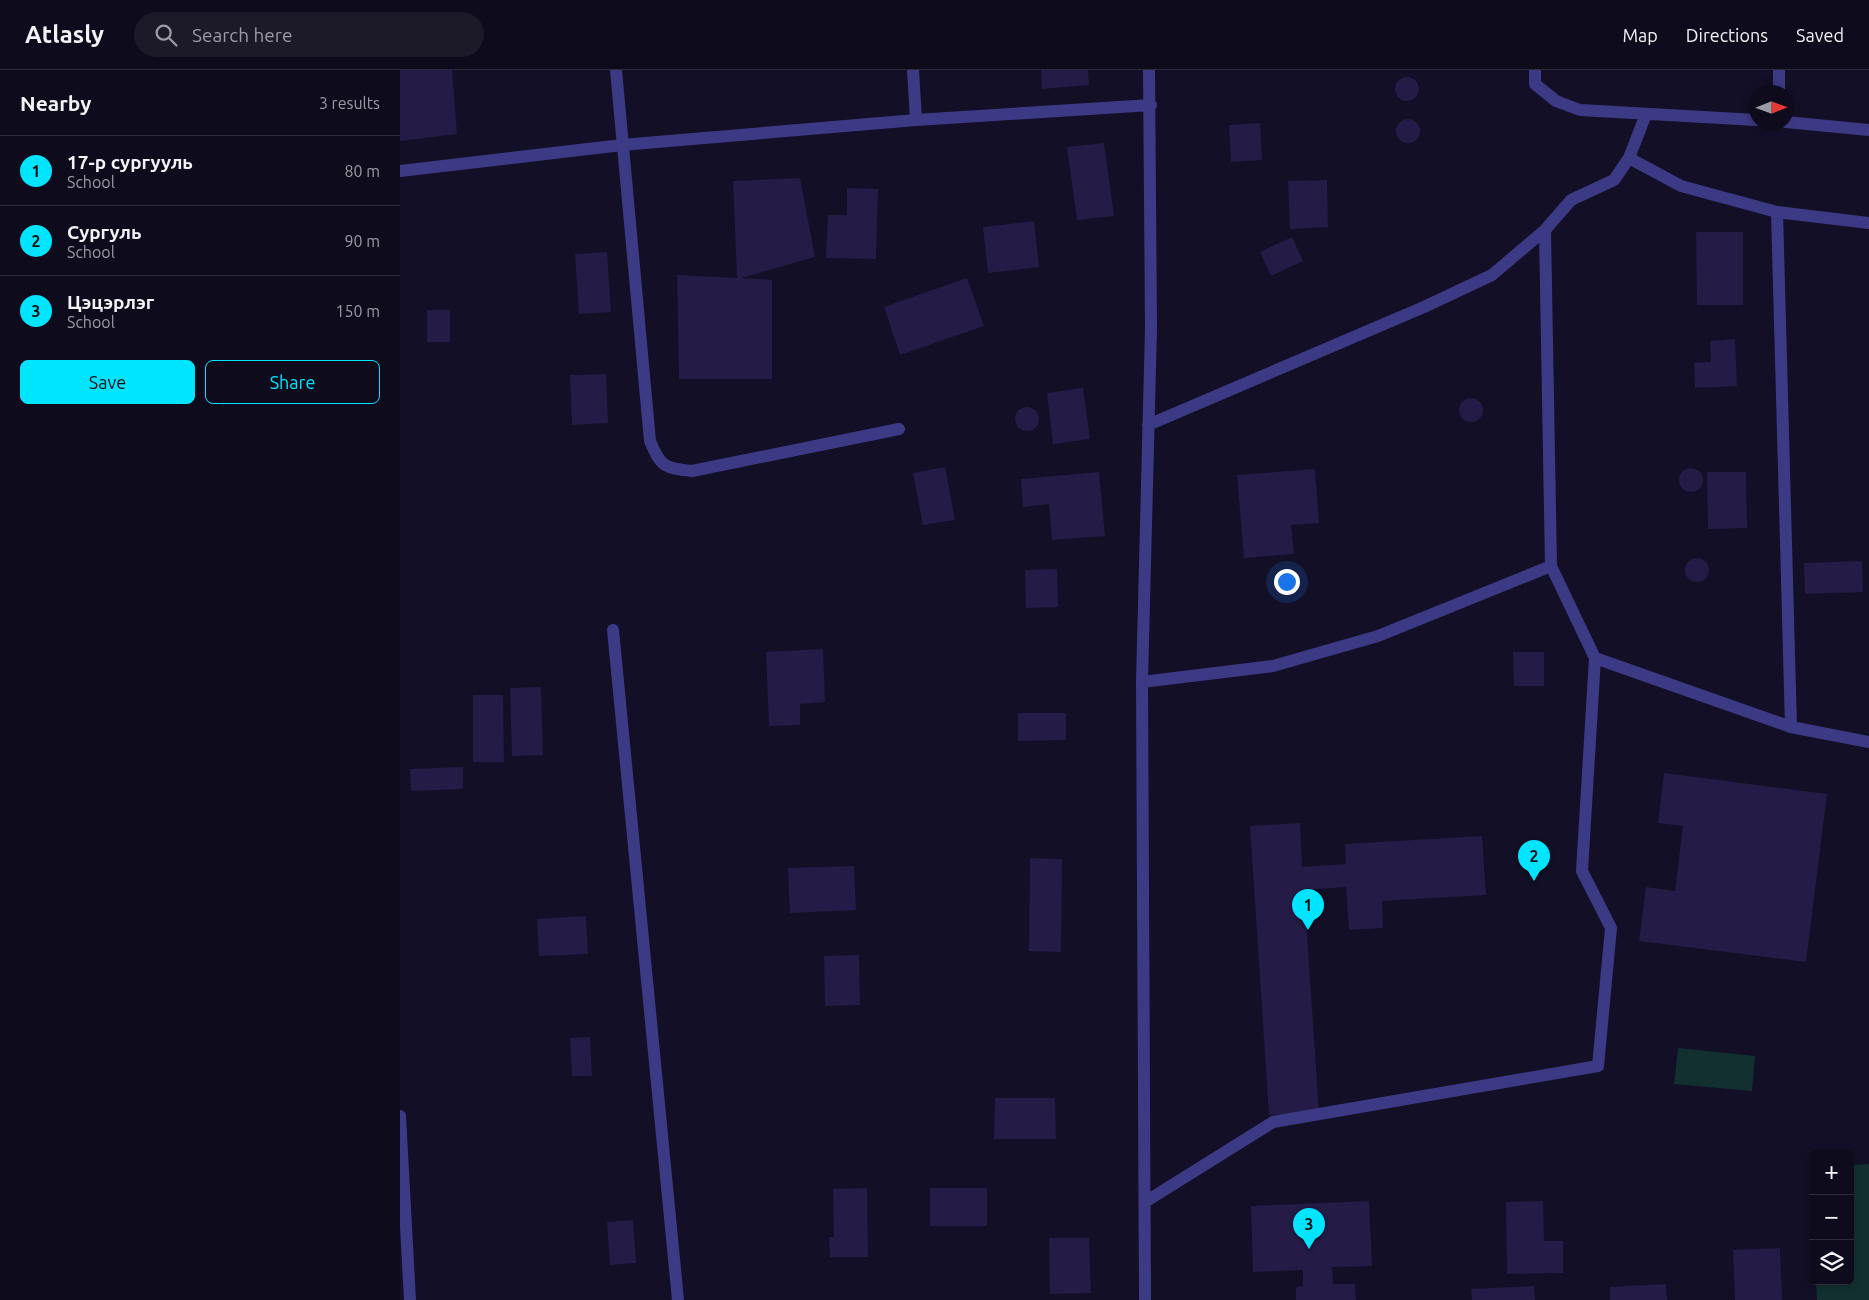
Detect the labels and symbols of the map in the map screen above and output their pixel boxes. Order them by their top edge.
north arrow [1749,85,1794,130]
your location [1274,569,1300,595]
pin: 2 [1518,840,1550,881]
pin: 1 [1292,889,1324,930]
pin: 3 [1293,1208,1325,1249]

